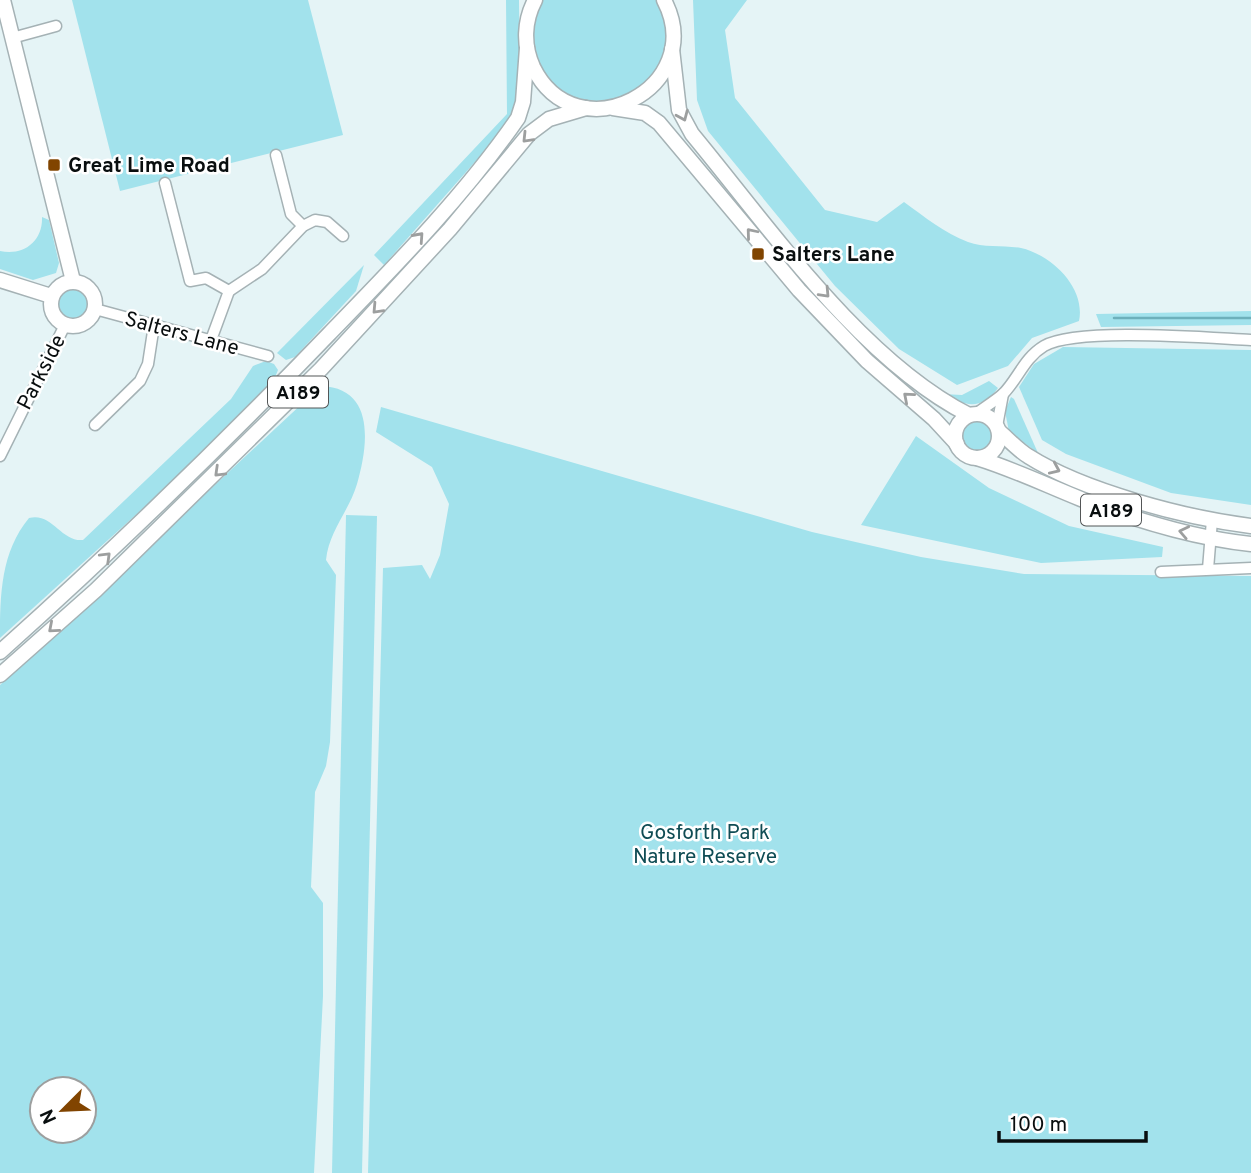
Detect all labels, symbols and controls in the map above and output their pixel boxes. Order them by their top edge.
one-way arrow [675,109,689,121]
one-way arrow [522,130,535,143]
place label: Great Lime Road [68,153,230,180]
marker: Great Lime Road [46,157,62,173]
one-way arrow [747,228,759,241]
one-way arrow [411,232,423,245]
place label: Salters Lane [772,242,895,269]
marker: Salters Lane [750,246,766,262]
one-way arrow [817,285,829,298]
one-way arrow [373,301,386,314]
street label: Salters Lane [121,306,242,363]
street label: Parkside [12,330,73,415]
road number: A189 [268,376,328,408]
one-way arrow [903,393,916,405]
one-way arrow [1048,461,1060,475]
one-way arrow [214,464,227,477]
road number: A189 [1081,495,1141,526]
one-way arrow [1178,525,1190,540]
one-way arrow [97,553,110,565]
one-way arrow [48,620,61,632]
park label: Gosforth Park Nature Reserve [633,820,777,871]
north arrow [28,1075,98,1145]
scale bar [999,1100,1146,1144]
text: N [36,1105,63,1127]
text: 100 m [1010,1112,1067,1139]

